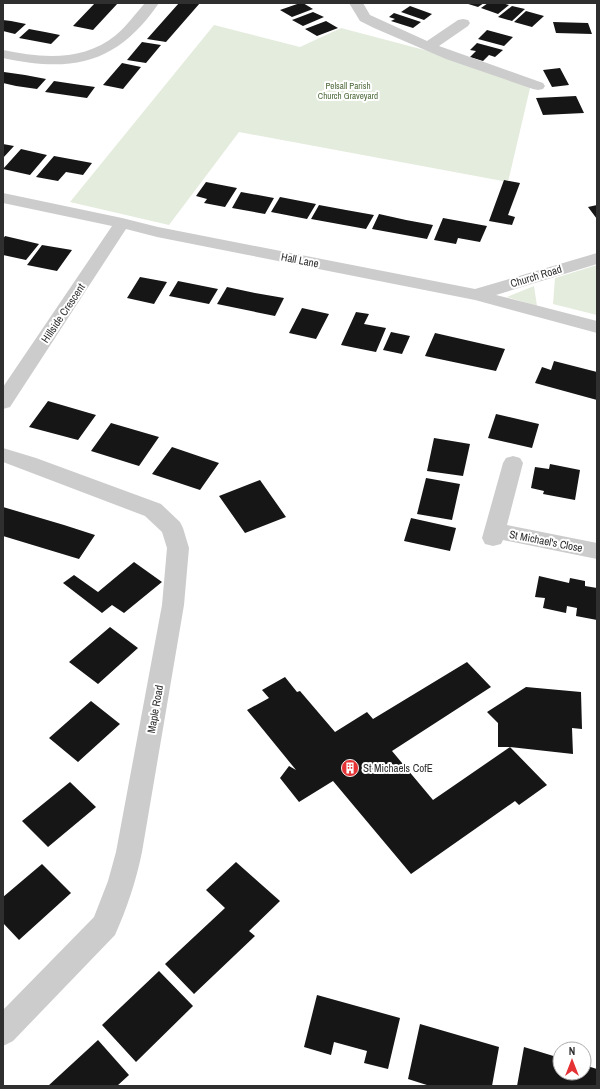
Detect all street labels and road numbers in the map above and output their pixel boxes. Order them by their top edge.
street label: Hall Lane [280,249,320,271]
street label: Church Road [509,262,563,290]
street label: Hillside Crescent [38,280,88,345]
street label: St Michael's Close [508,527,584,555]
street label: Maple Road [144,684,166,734]

